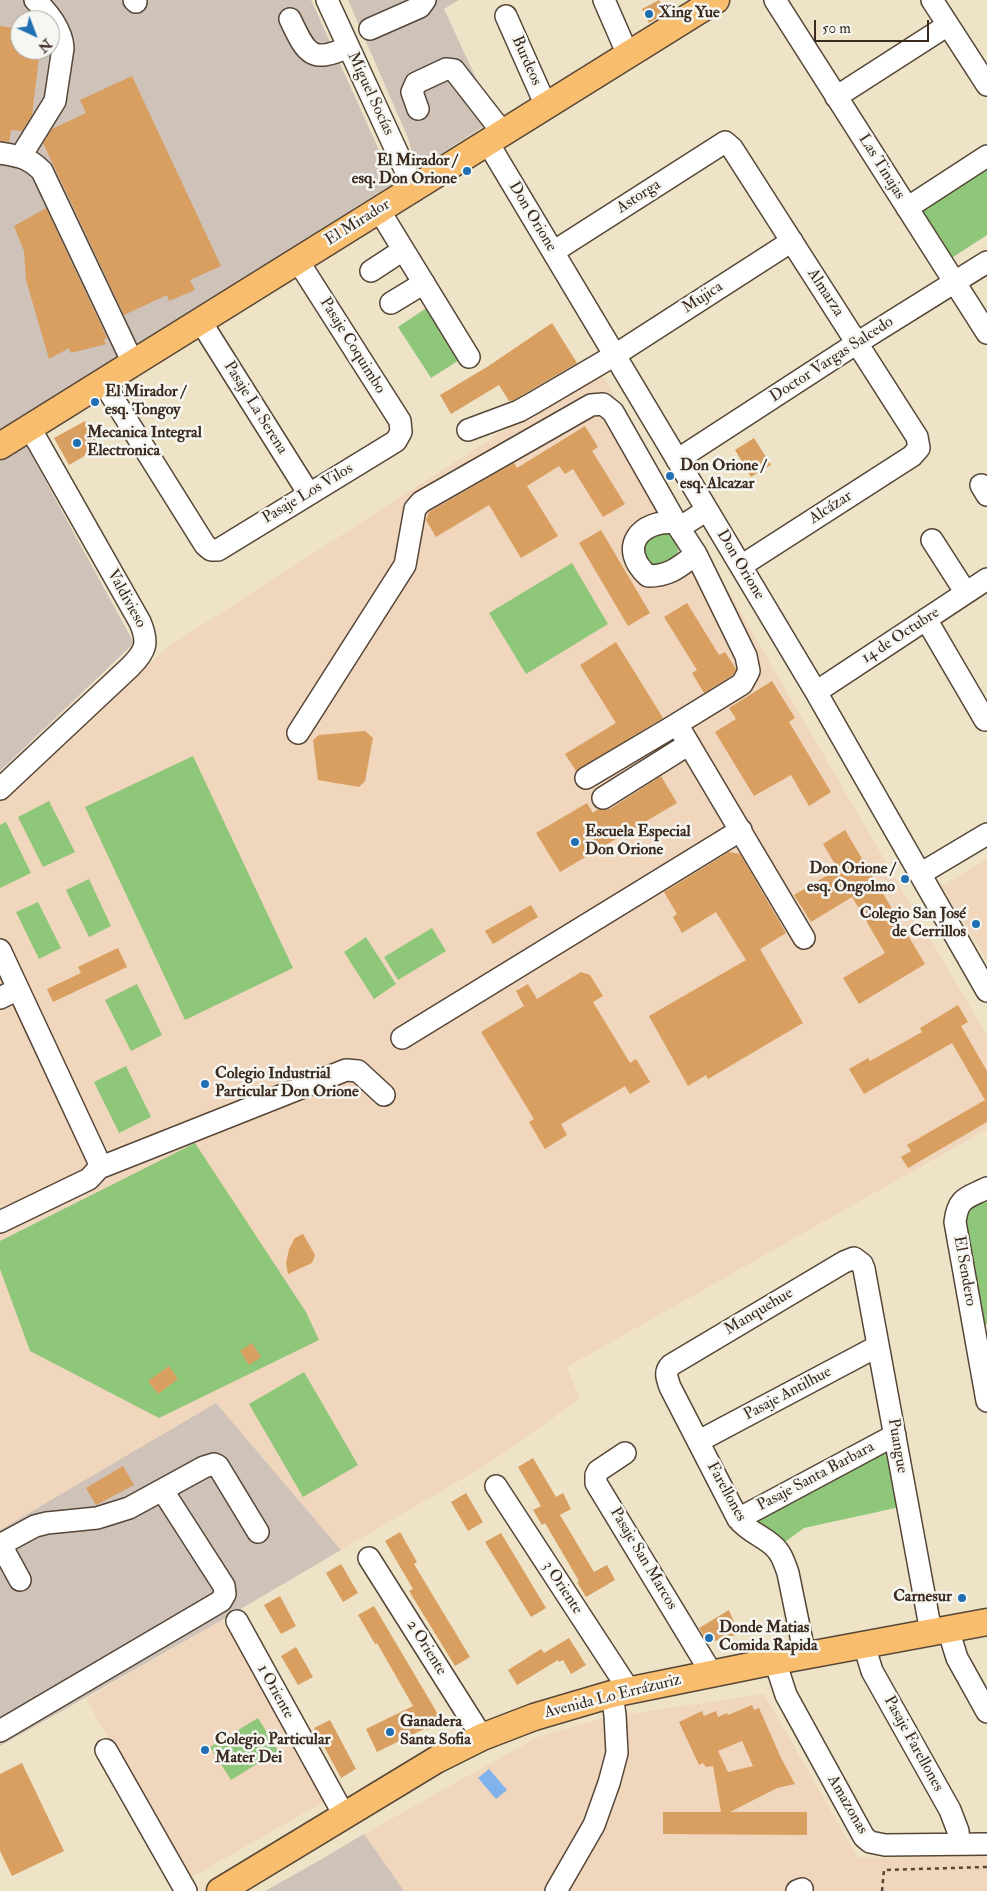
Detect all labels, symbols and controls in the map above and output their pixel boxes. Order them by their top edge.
place label: Xing Yue [659,4,720,24]
marker: Xing Yue [643,8,655,20]
north arrow [10,10,60,60]
scale bar [817,10,932,42]
text: 50 m [822,19,851,38]
street label: Burdeos [507,33,545,89]
text: N [35,35,55,56]
street label: Miguel Socías [342,49,398,139]
street label: Las Tinajas [853,131,909,203]
place label: El Mirador / esq. Don Orione [352,152,457,190]
marker: El Mirador / esq. Don Orione [461,165,473,177]
street label: Astorga [613,176,665,218]
street label: Don Orione [504,179,560,255]
street label: El Mirador [322,196,394,250]
street label: Almarza [802,265,848,321]
street label: Mujica [679,278,727,318]
street label: Pasaje Coquimbo [315,294,389,398]
street label: Doctor Vargas Salcedo [767,313,897,407]
street label: Pasaje La Serena [219,358,291,458]
place label: El Mirador / esq. Tongoy [105,383,185,421]
marker: El Mirador / esq. Tongoy [89,396,101,408]
place label: Mecanica Integral Electronica [87,424,202,462]
marker: Mecanica Integral Electronica [71,437,83,449]
place label: Don Orione / esq. Alcazar [680,457,766,495]
street label: Pasaje Los Vilos [259,459,357,529]
marker: Don Orione / esq. Alcazar [664,470,676,482]
street label: Alcázar [806,487,856,529]
street label: Don Orione [712,527,768,603]
street label: Valdivieso [102,567,150,631]
street label: 14 de Octubre [858,604,944,668]
place label: Escuela Especial Don Orione [585,823,691,861]
marker: Escuela Especial Don Orione [569,836,581,848]
place label: Don Orione / esq. Ongolmo [807,860,895,898]
marker: Don Orione / esq. Ongolmo [899,873,911,885]
place label: Colegio San José de Cerrillos [860,905,966,943]
marker: Colegio San José de Cerrillos [970,918,982,930]
place label: Colegio Industrial Particular Don Orione [215,1065,359,1103]
marker: Colegio Industrial Particular Don Orione [199,1078,211,1090]
street label: El Sendero [948,1234,980,1308]
street label: Manquehue [721,1284,797,1340]
street label: Pasaje Antilhue [741,1363,835,1425]
street label: Puangue [883,1417,911,1475]
street label: Pasaje Santa Barbara [754,1438,878,1516]
street label: Farellones [702,1459,750,1525]
street label: Pasaje San Marcos [605,1504,681,1614]
street label: 3 Oriente [538,1558,586,1618]
place label: Carnesur [893,1588,952,1608]
marker: Carnesur [956,1592,968,1604]
street label: 2 Oriente [402,1617,450,1679]
place label: Donde Matias Comida Rapida [719,1619,818,1657]
marker: Donde Matias Comida Rapida [703,1632,715,1644]
street label: 1 Oriente [252,1662,298,1722]
street label: Avenida Lo Errázuriz [543,1671,683,1723]
street label: Pasaje Farellones [879,1693,947,1795]
place label: Ganadera Santa Sofia [400,1713,471,1751]
marker: Ganadera Santa Sofia [384,1726,396,1738]
place label: Colegio Particular Mater Dei [215,1731,330,1769]
marker: Colegio Particular Mater Dei [199,1744,211,1756]
street label: Amazonas [822,1772,872,1838]

